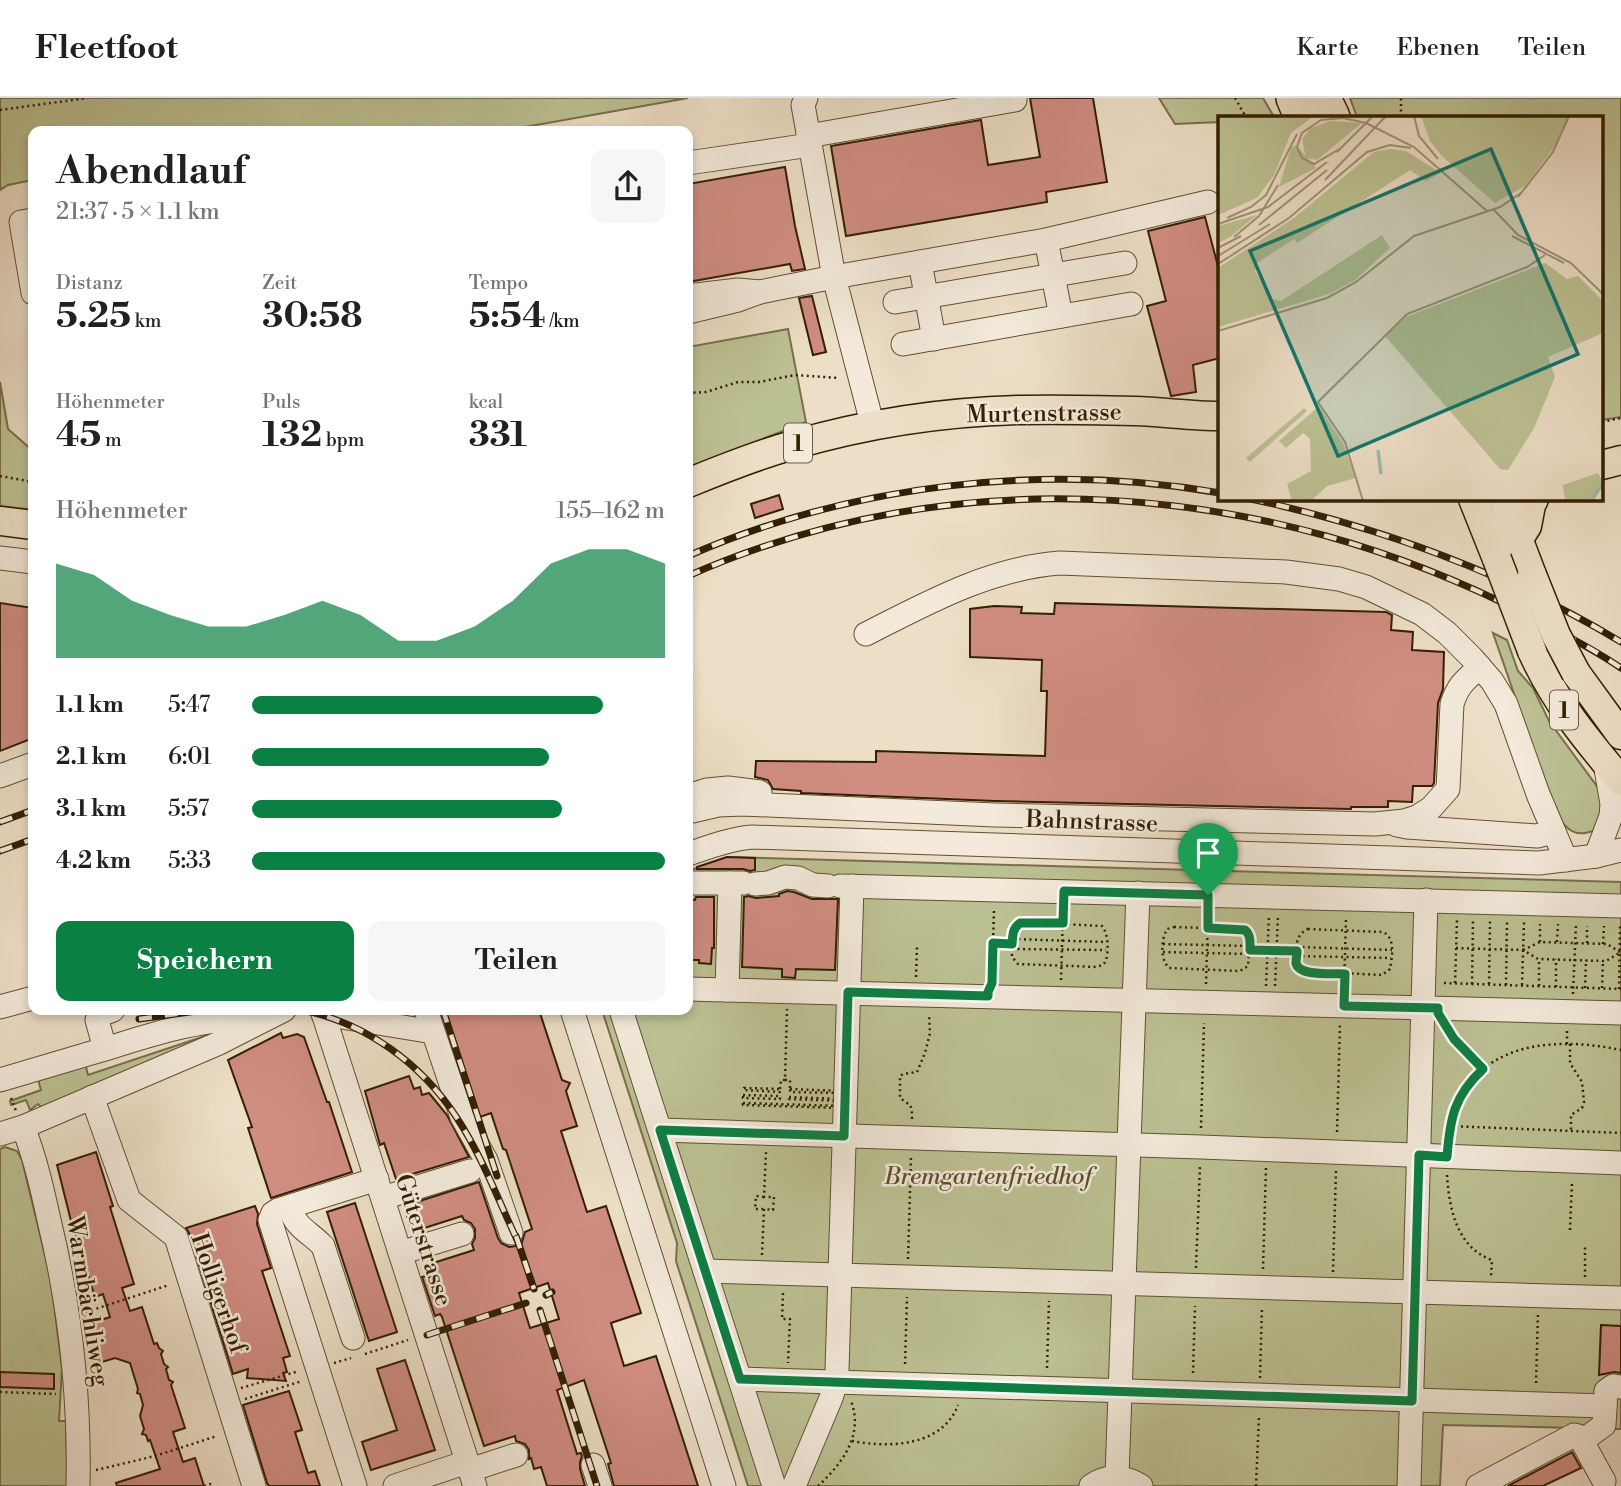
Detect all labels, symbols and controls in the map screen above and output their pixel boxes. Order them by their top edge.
text: Fleetfoot [35,28,178,69]
text: Karte [1297,33,1359,63]
text: Ebenen [1397,33,1480,63]
text: Teilen [1518,33,1586,63]
inset map [1218,116,1604,500]
text: Abendlauf [56,148,246,195]
button: share [591,149,665,223]
text: 21:37 · 5 × 1.1 km [56,198,220,226]
text: Distanz [56,271,123,295]
text: Zeit [262,271,297,295]
text: Tempo [469,271,528,295]
text: 5.25 [56,295,131,338]
text: 30:58 [262,295,362,338]
text: 5:54 [469,295,546,338]
text: km [131,309,161,333]
text: /km [546,309,580,333]
text: Höhenmeter [56,390,165,414]
text: Puls [262,390,300,414]
text: kcal [469,390,503,414]
street label: Murtenstrasse [966,398,1122,430]
text: 45 [56,414,101,457]
text: 132 [262,414,322,457]
text: 331 [469,414,527,457]
road number: 1 [784,424,812,462]
text: m [101,428,122,452]
text: bpm [322,428,364,452]
text: Höhenmeter [56,497,188,525]
text: 155–162 m [556,497,665,525]
road number: 1 [1550,690,1578,730]
text: 1.1 km [56,691,124,719]
text: 5:47 [168,691,210,719]
text: 2.1 km [56,743,127,771]
text: 6:01 [168,743,212,771]
text: 3.1 km [56,795,126,823]
text: 5:57 [168,795,209,823]
street label: Bahnstrasse [1024,805,1159,839]
pin [1178,823,1238,895]
icon: arrive [1189,834,1227,872]
text: 4.2 km [56,847,131,875]
text: 5:33 [168,847,211,875]
button: Speichern [56,921,354,1001]
button: Teilen [368,921,665,1001]
park label: Bremgartenfriedhof [883,1162,1097,1192]
street label: Güterstrasse [388,1171,458,1310]
street label: Warmbächliweg [59,1213,115,1389]
street label: Holligerhof [183,1229,253,1359]

